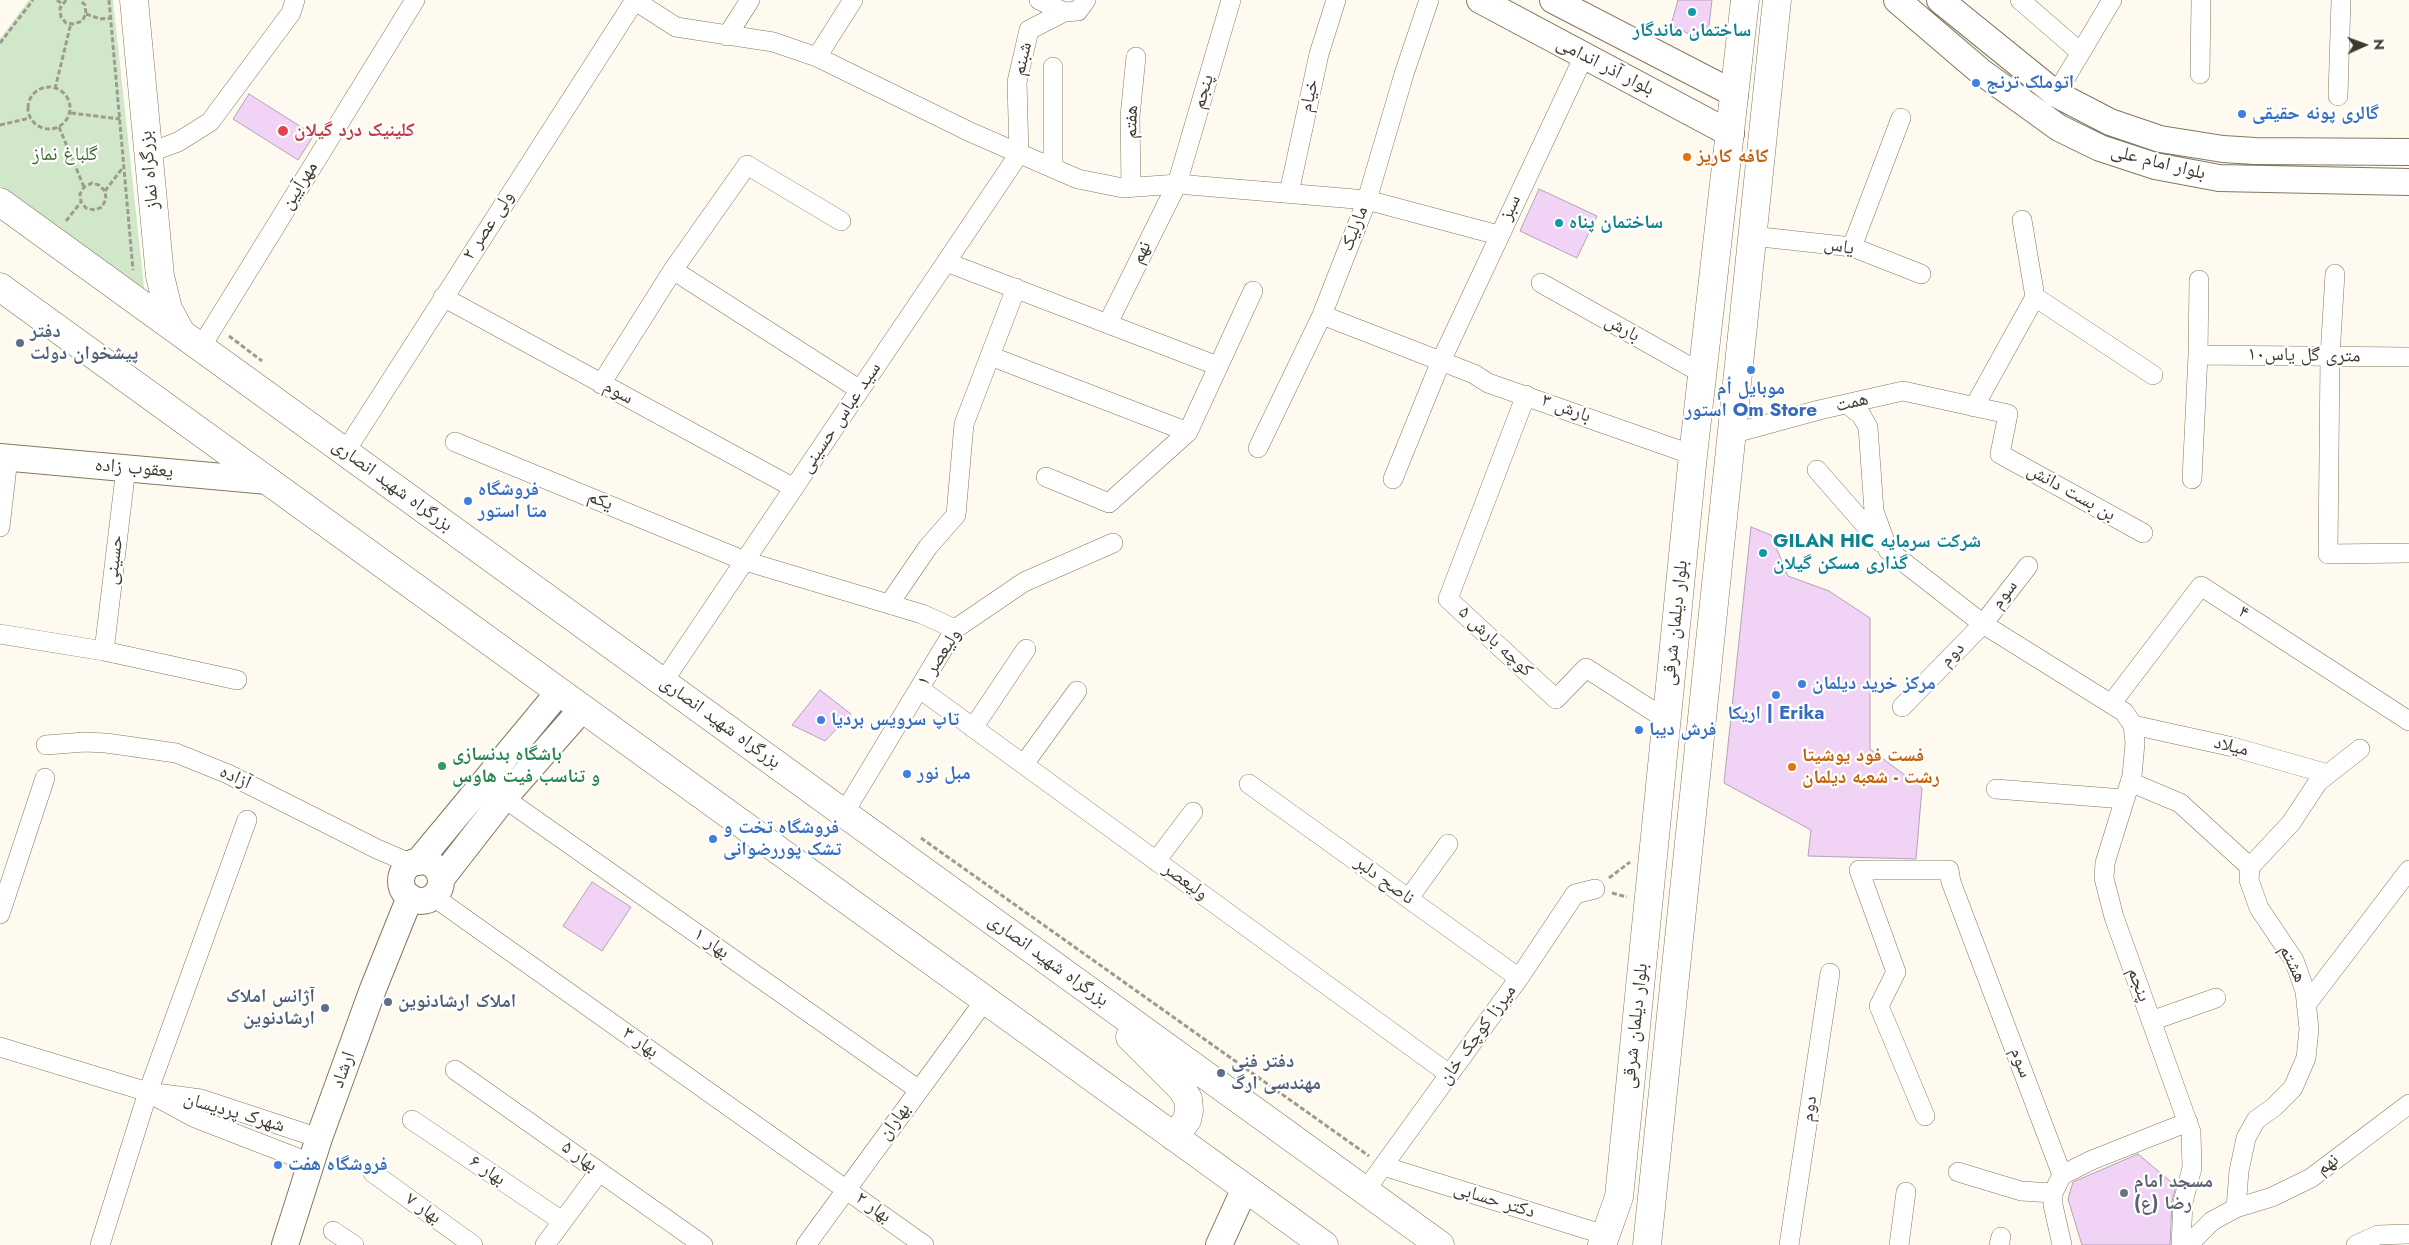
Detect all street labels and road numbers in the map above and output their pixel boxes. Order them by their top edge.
street label: بلوار آذر اندامی [1552,33,1658,101]
street label: شبنم [1008,40,1038,78]
street label: پنجم [1188,72,1220,112]
street label: خیام [1295,77,1325,115]
street label: هفتم [1120,105,1144,139]
street label: بزرگراه نماز [135,130,165,210]
street label: بلوار امام علی [2108,140,2208,186]
street label: مهرآیین [276,158,324,214]
street label: ولی عصر ۲ [458,187,520,265]
street label: سبز [1495,192,1527,224]
street label: مارلیک [1336,203,1374,255]
street label: یاس [1822,233,1856,261]
street label: نهم [1127,238,1157,268]
street label: بارش [1600,310,1644,348]
street label: ۱۰متری گل یاس [2247,344,2361,368]
street label: سید عباس حسینی [795,358,887,478]
street label: سوم [599,376,637,410]
street label: همت [1833,388,1871,418]
street label: بارش ۳ [1538,390,1594,428]
street label: بزرگراه شهید انصاری [327,435,457,537]
street label: یعقوب زاده [94,454,174,484]
street label: بن بست دانش [2023,459,2119,527]
street label: یکم [584,486,616,516]
street label: حسینی [101,534,129,586]
street label: بلوار دیلمان شرقی [1658,559,1694,687]
street label: سوم [1987,576,2023,614]
street label: ۴ [2233,601,2253,625]
street label: کوچه بارش ۵ [1453,602,1537,682]
street label: ولیعصر ۱ [913,625,967,691]
street label: دوم [1936,638,1970,672]
street label: بزرگراه شهید انصاری [655,672,785,774]
street label: میلاد [2211,732,2251,762]
street label: آزاده [216,761,254,795]
street label: ناصح دلبر [1350,852,1418,910]
street label: ولیعصر [1158,858,1212,906]
street label: بزرگراه شهید انصاری [983,910,1113,1012]
street label: بهار ۱ [689,924,733,964]
street label: هشتم [2273,941,2311,987]
street label: بلوار دیلمان شرقی [1618,962,1654,1090]
street label: پنجم [2121,965,2155,1005]
street label: میرزا کوچک خان [1434,981,1522,1089]
street label: بهار ۳ [618,1023,662,1063]
street label: سوم [2004,1045,2036,1081]
street label: ارشاد [327,1049,361,1091]
street label: شهرک پردیسان [181,1088,287,1138]
street label: دوم [1797,1095,1823,1123]
street label: بهاران [874,1099,916,1145]
street label: بهار ۵ [557,1137,601,1177]
street label: نهم [2312,1149,2344,1181]
street label: بهار ۶ [465,1151,509,1191]
street label: دکتر حسابی [1451,1178,1537,1224]
street label: بهار ۲ [851,1187,895,1229]
street label: بهار ۷ [401,1188,445,1230]

